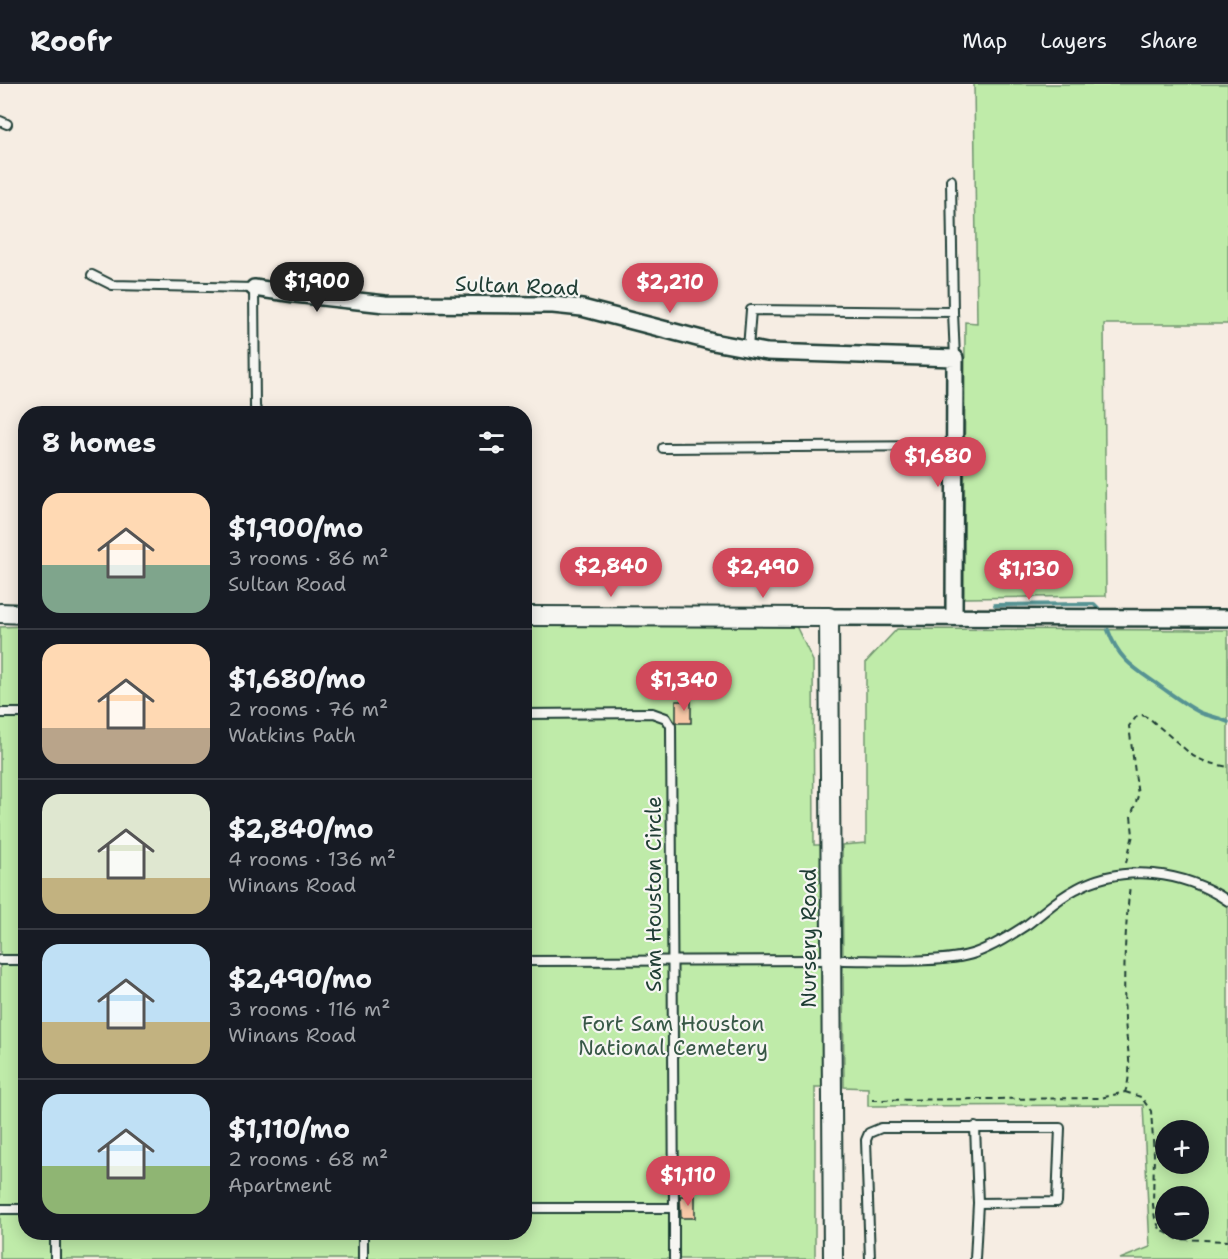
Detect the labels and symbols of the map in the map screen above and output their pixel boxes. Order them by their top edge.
pin: $1,900 [268,262,366,313]
pin: $2,210 [621,263,719,314]
street label: Sultan Road [455,270,579,302]
pin: $1,680 [889,437,987,488]
pin: $2,840 [562,547,660,598]
pin: $2,490 [714,548,812,599]
pin: $1,130 [980,550,1078,601]
pin: $1,340 [635,661,733,712]
street label: Sam Houston Circle [640,796,668,992]
street label: Nursery Road [795,868,823,1008]
park label: Fort Sam Houston National Cemetery [578,1010,768,1062]
pin: $1,110 [639,1156,737,1207]

